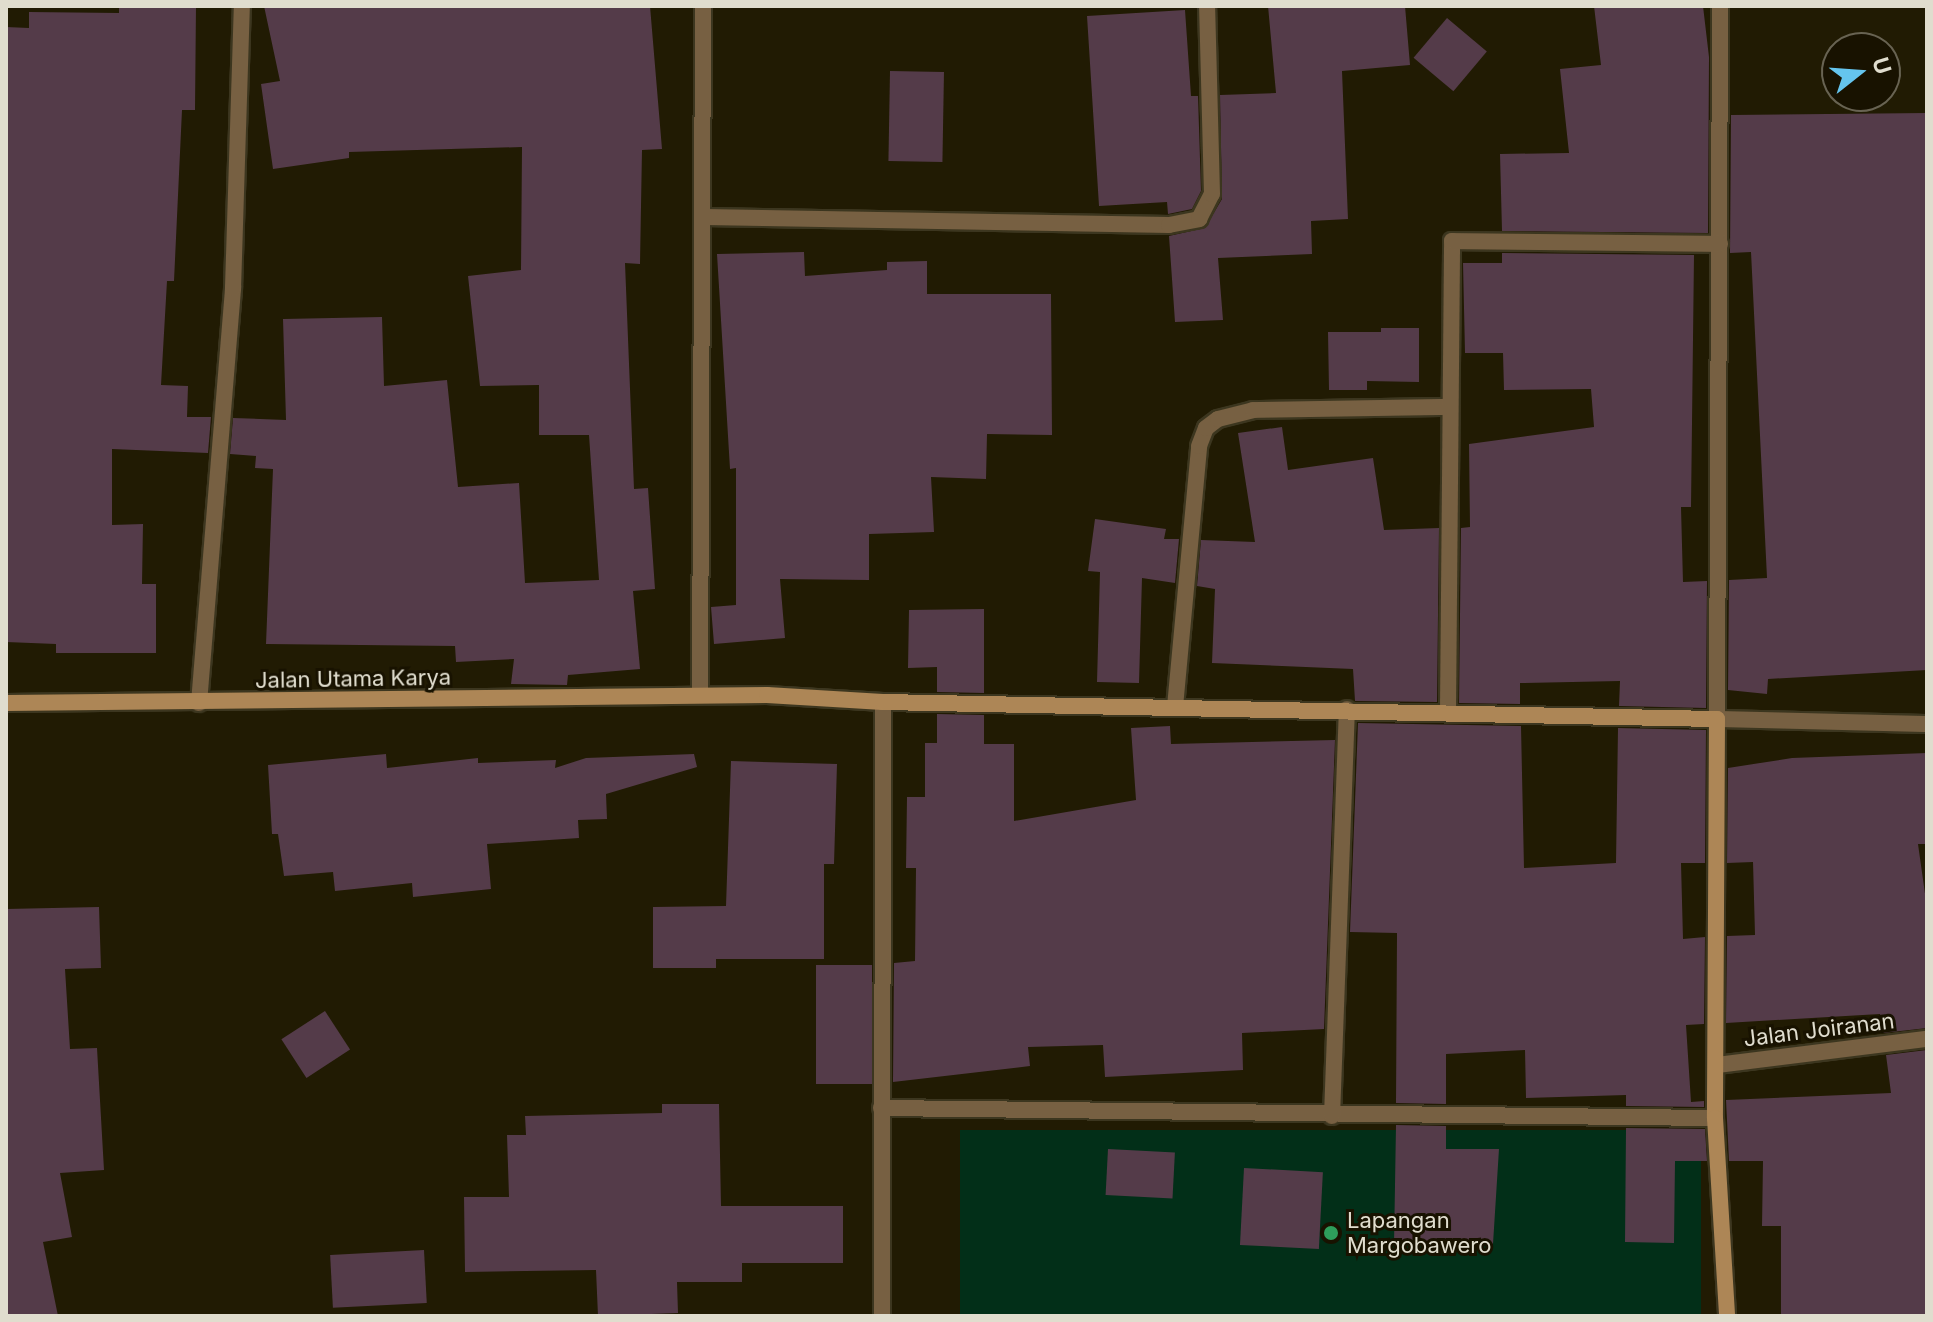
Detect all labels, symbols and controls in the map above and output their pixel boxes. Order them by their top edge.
north arrow [1821,32,1901,112]
text: U [1867,54,1897,77]
street label: Jalan Utama Karya [255,664,451,694]
street label: Jalan Joiranan [1742,1008,1896,1052]
place label: Lapangan Margobawero [1347,1207,1491,1258]
marker: Lapangan Margobawero [1322,1224,1340,1242]

